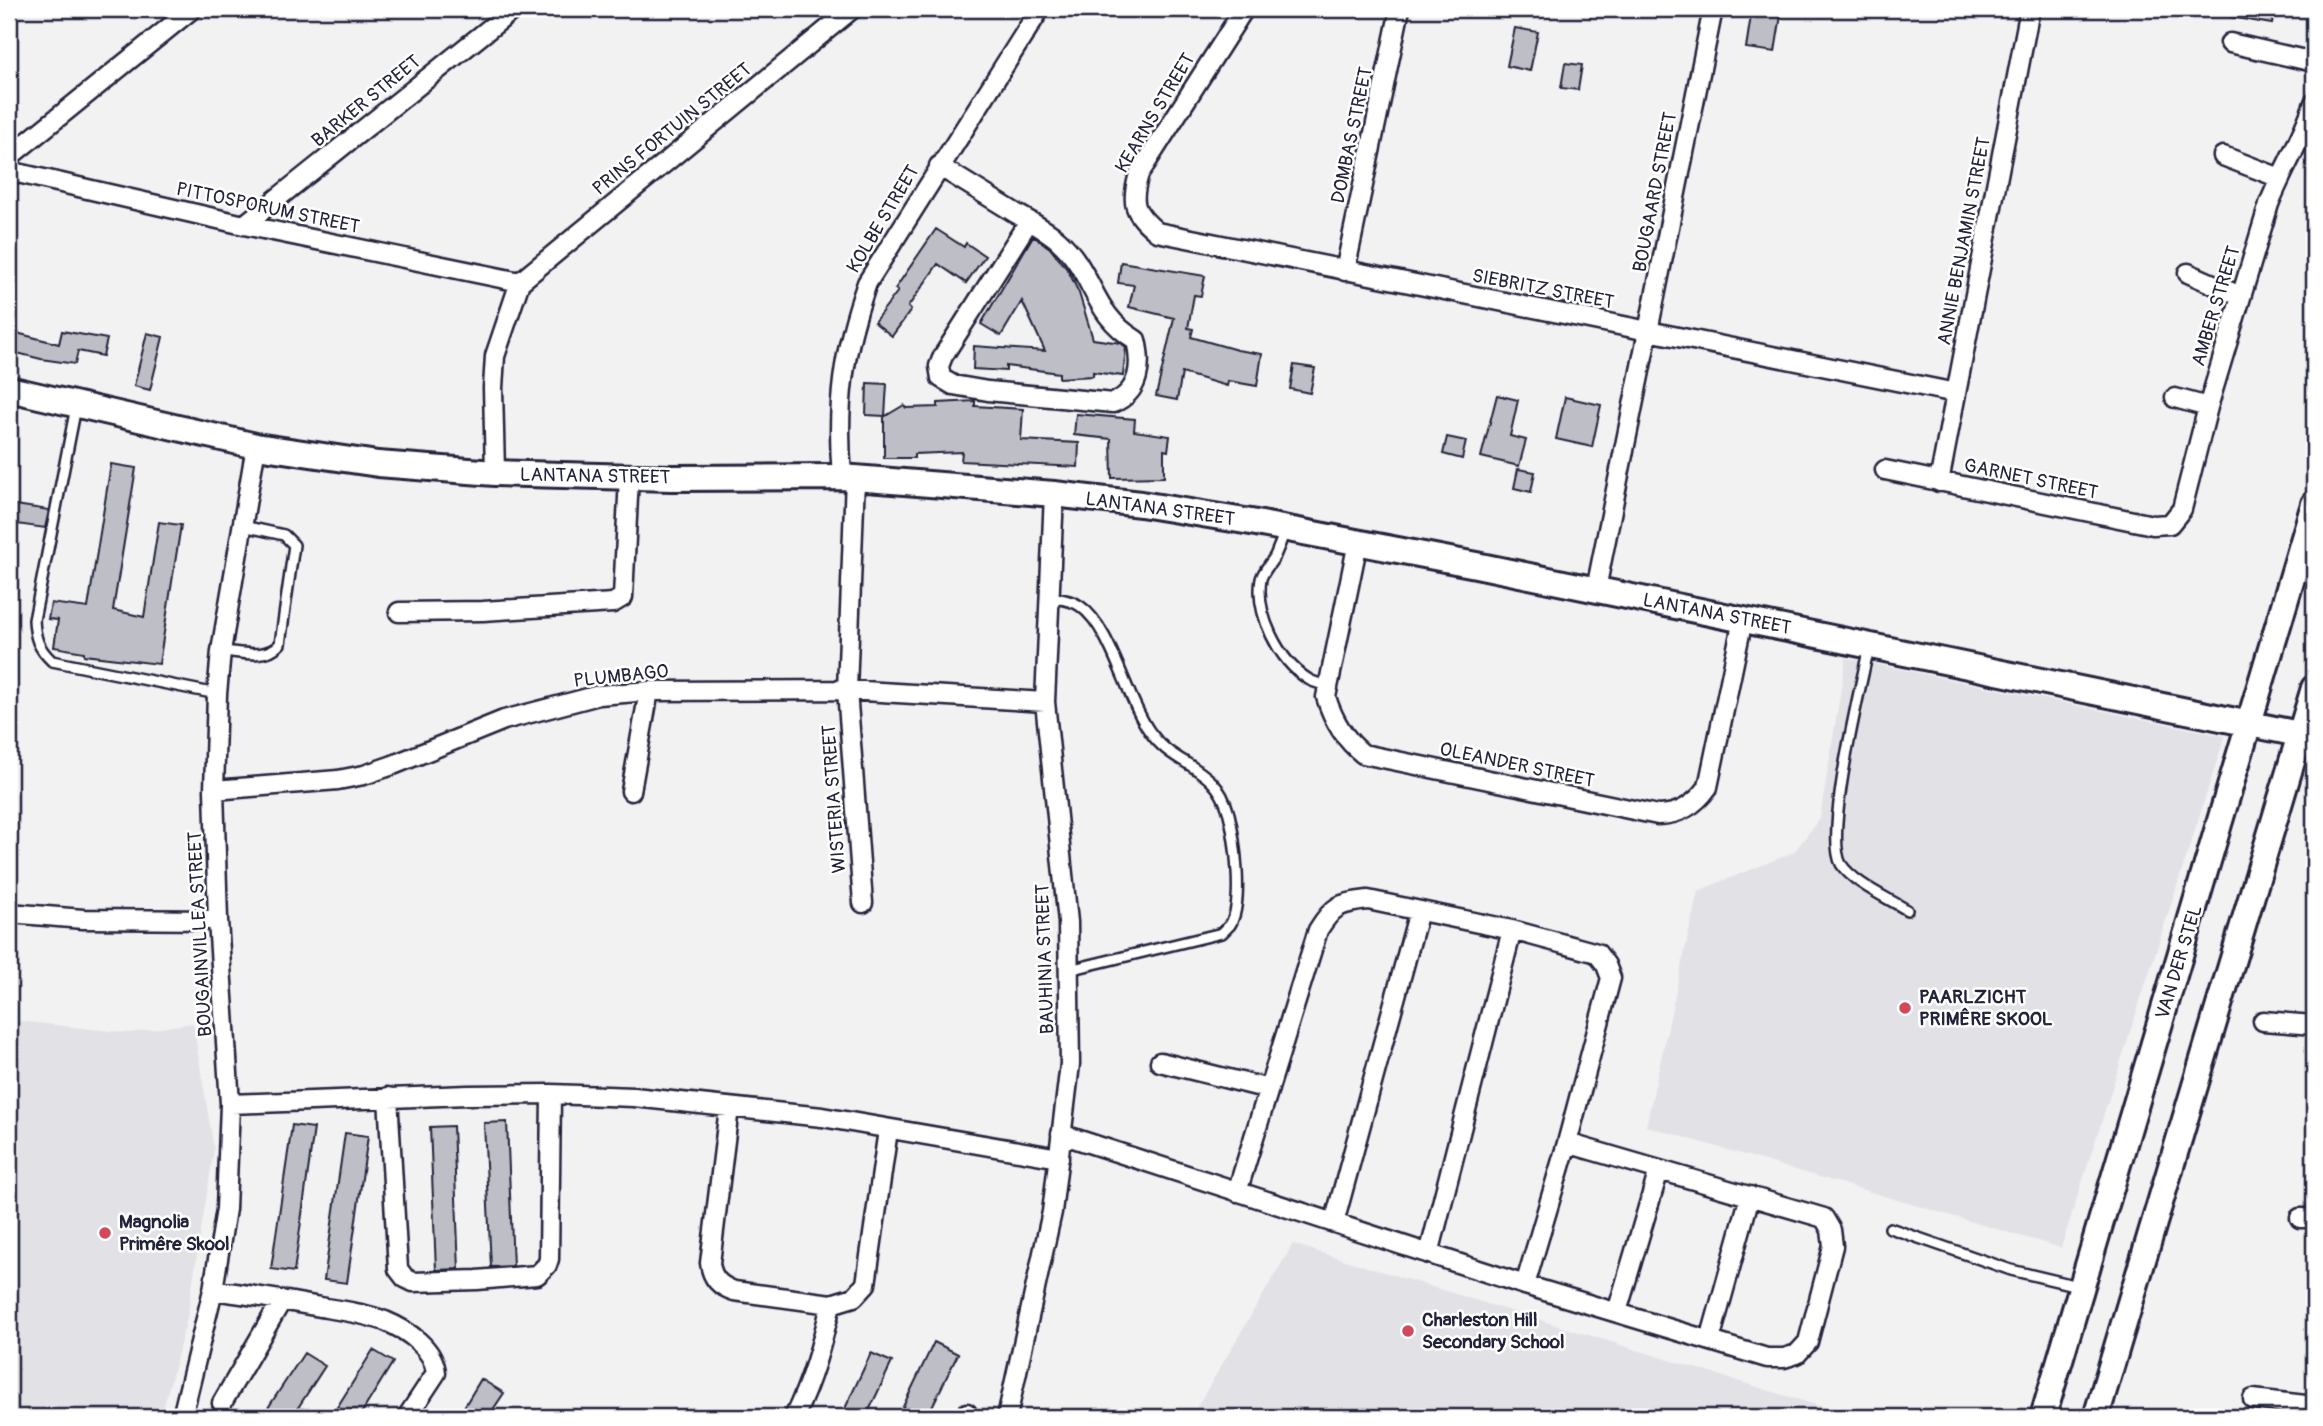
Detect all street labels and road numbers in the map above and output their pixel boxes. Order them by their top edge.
street label: KEARNS STREET [1110,49,1200,177]
street label: BARKER STREET [307,50,425,152]
street label: PRINS FORTUIN STREET [588,57,756,201]
street label: DOMBAS STREET [1326,65,1378,205]
street label: BOUGAARD STREET [1628,110,1682,274]
street label: ANNIE BENJAMIN STREET [1932,135,1996,347]
street label: KOLBE STREET [841,161,925,277]
street label: PITTOSPORUM STREET [174,177,362,239]
street label: AMBER STREET [2186,243,2246,369]
street label: SIEBRITZ STREET [1470,263,1616,315]
street label: GARNET STREET [1962,453,2100,505]
street label: LANTANA STREET [520,463,670,489]
street label: LANTANA STREET [1084,487,1236,531]
street label: LANTANA STREET [1641,588,1793,640]
street label: PLUMBAGO [572,659,670,693]
street label: WISTERIA STREET [817,724,851,874]
street label: OLEANDER STREET [1437,737,1597,793]
street label: BOUGAINVILLEA STREET [183,831,217,1037]
street label: BAUHINIA STREET [1030,883,1060,1035]
street label: VAN DER STEL [2150,902,2208,1022]

